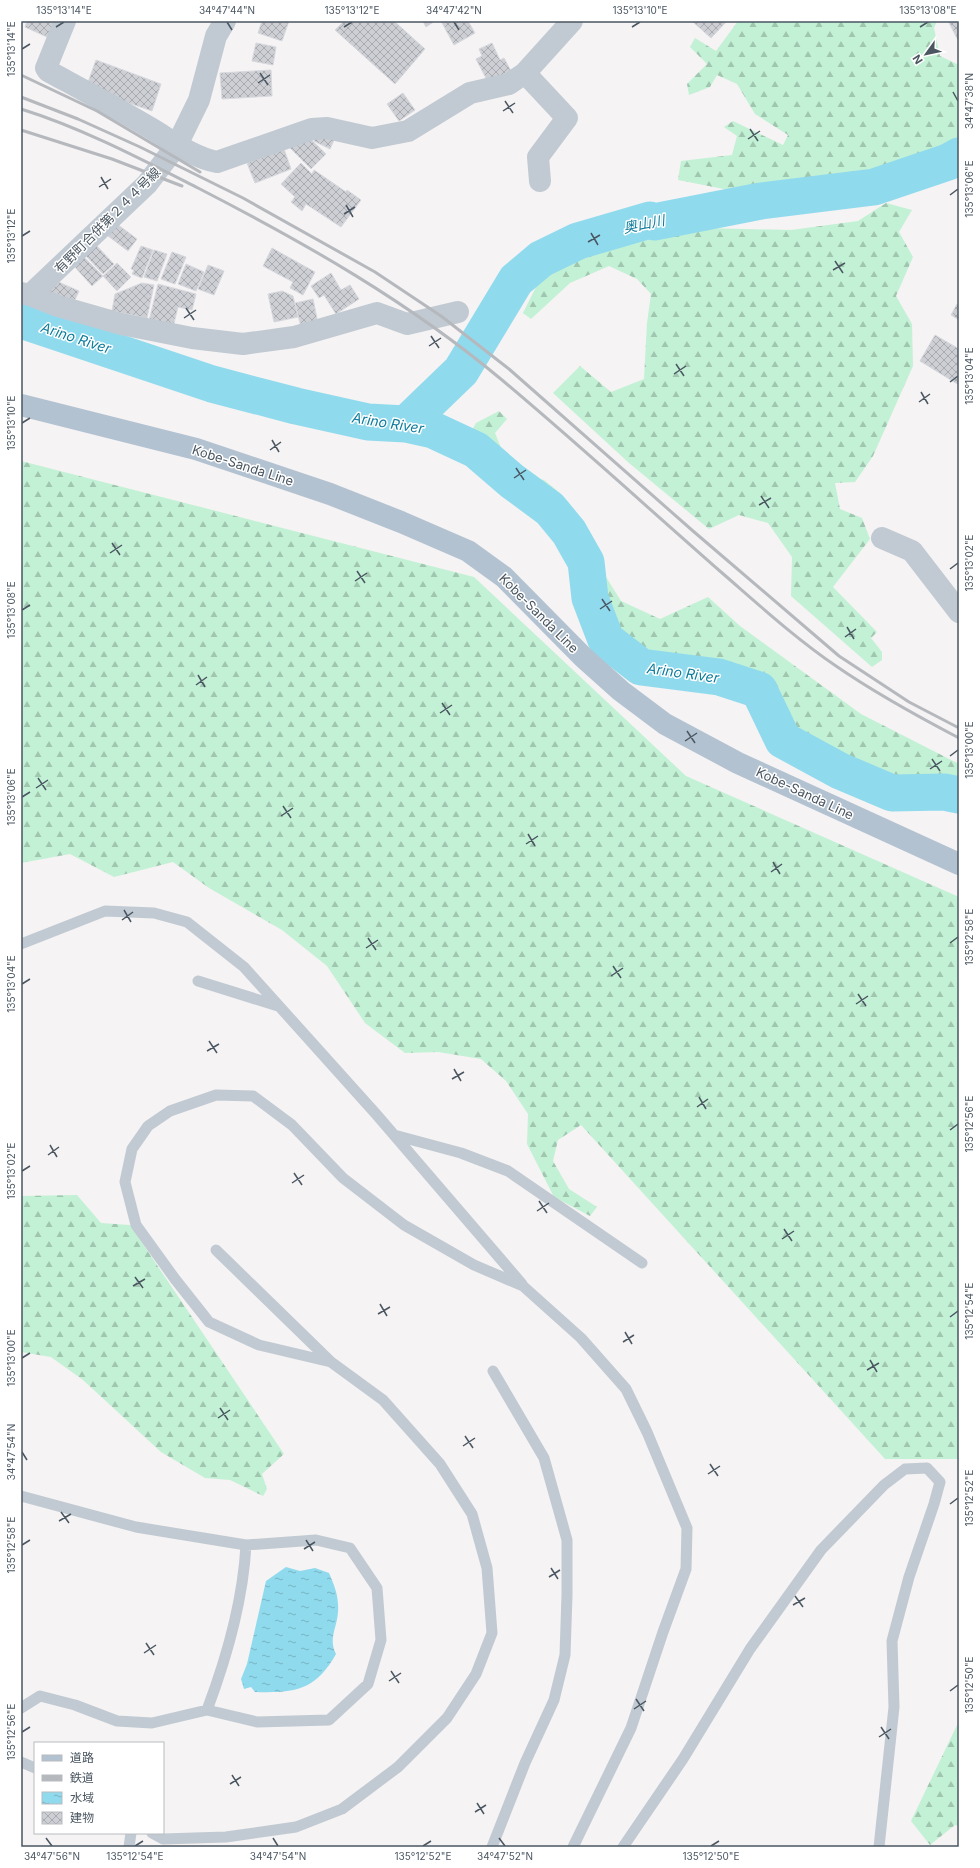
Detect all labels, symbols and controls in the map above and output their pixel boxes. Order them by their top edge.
text: 135°13'14"E [36,4,92,16]
text: 34°47'44"N [199,4,255,16]
text: 135°13'12"E [325,4,379,16]
text: 34°47'42"N [426,4,482,16]
text: 135°13'10"E [612,4,668,16]
text: 135°13'08"E [899,4,957,16]
text: 135°13'14"E [5,21,17,77]
north arrow [906,34,946,74]
text: N [909,52,926,67]
text: 34°47'38"N [963,73,975,129]
text: 135°13'06"E [963,160,975,218]
street label: 有野町合併第２４４号線 [51,164,163,276]
text: 135°13'12"E [5,209,17,263]
water label: 奥山川 [622,211,668,236]
water label: Arino River [38,318,114,357]
text: 135°13'04"E [963,347,975,405]
text: 135°13'10"E [5,395,17,451]
water label: Arino River [350,408,426,437]
street label: Kobe-Sanda Line [190,441,296,489]
text: 135°13'02"E [963,534,975,592]
street label: Kobe-Sanda Line [496,570,582,656]
text: 135°13'08"E [5,581,17,639]
water label: Arino River [645,659,721,686]
text: 135°13'00"E [963,721,975,779]
street label: Kobe-Sanda Line [754,763,856,823]
text: 135°13'06"E [5,768,17,826]
text: 135°12'58"E [963,909,975,965]
text: 135°13'04"E [5,955,17,1013]
text: 135°12'56"E [963,1096,975,1153]
text: 135°13'02"E [5,1142,17,1200]
text: 135°12'54"E [963,1282,975,1340]
text: 135°13'00"E [5,1329,17,1387]
text: 34°47'54"N [5,1424,17,1480]
text: 135°12'52"E [963,1470,975,1526]
text: 135°12'58"E [5,1517,17,1573]
text: 135°12'50"E [963,1656,975,1714]
text: 135°12'56"E [5,1704,17,1761]
legend [34,1742,164,1834]
text: 道路 [70,1750,94,1765]
text: 鉄道 [70,1770,94,1785]
text: 水域 [70,1790,94,1805]
text: 建物 [70,1810,94,1825]
text: 34°47'56"N [24,1850,80,1862]
text: 135°12'54"E [106,1850,164,1862]
text: 34°47'54"N [250,1850,306,1862]
text: 135°12'52"E [395,1850,451,1862]
text: 34°47'52"N [477,1850,533,1862]
text: 135°12'50"E [682,1850,740,1862]

